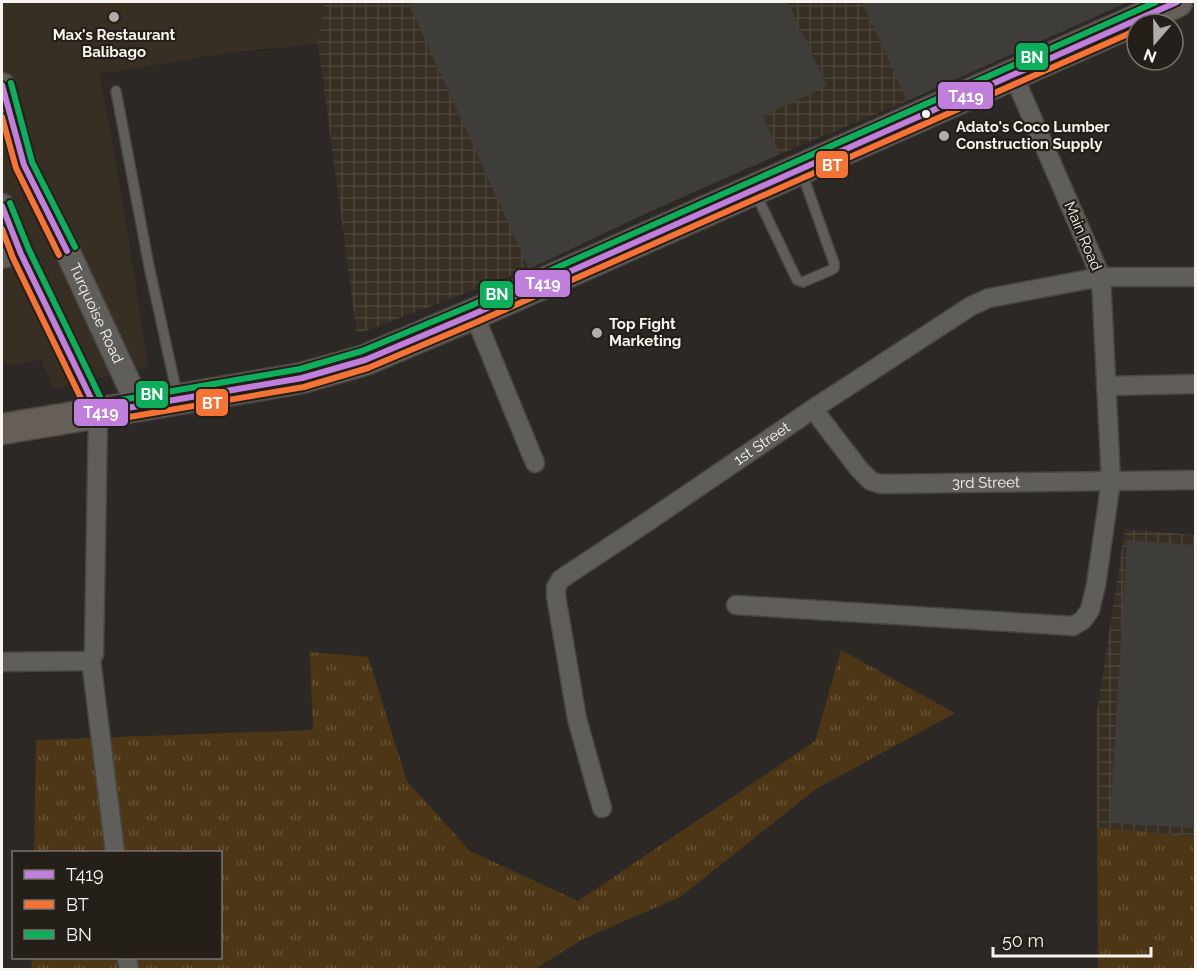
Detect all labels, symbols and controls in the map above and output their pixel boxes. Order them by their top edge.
marker: Max's Restaurant Balibago [107,10,121,24]
north arrow [1125,12,1185,72]
place label: Max's Restaurant Balibago [53,26,176,61]
line badge: BN [1015,42,1049,71]
text: N [1141,45,1159,67]
text: BN [1020,48,1044,67]
line badge: T419 [937,81,994,110]
text: T419 [948,87,984,106]
unlabelled marker [920,108,932,120]
place label: Adato's Coco Lumber Construction Supply [956,118,1110,153]
marker: Adato's Coco Lumber Construction Supply [937,129,951,143]
line badge: BT [815,150,849,179]
text: BT [822,156,842,175]
street label: Main Road [1060,199,1106,273]
street label: Turquoise Road [65,260,127,366]
line badge: T419 [514,269,571,298]
text: T419 [525,274,561,293]
line badge: BN [479,280,514,309]
text: BN [485,285,509,304]
place label: Top Fight Marketing [609,315,681,350]
marker: Top Fight Marketing [590,326,604,340]
line badge: BN [135,380,169,409]
text: BN [140,385,164,404]
line badge: BT [195,388,229,417]
text: BT [202,394,222,413]
line badge: T419 [73,398,129,427]
text: T419 [83,403,119,422]
street label: 1st Street [730,418,794,469]
street label: 3rd Street [952,473,1020,492]
legend [12,851,222,959]
text: T419 [66,864,104,885]
text: BT [66,894,89,915]
scale bar [993,920,1150,958]
text: BN [66,924,92,945]
text: 50 m [1002,930,1044,951]

